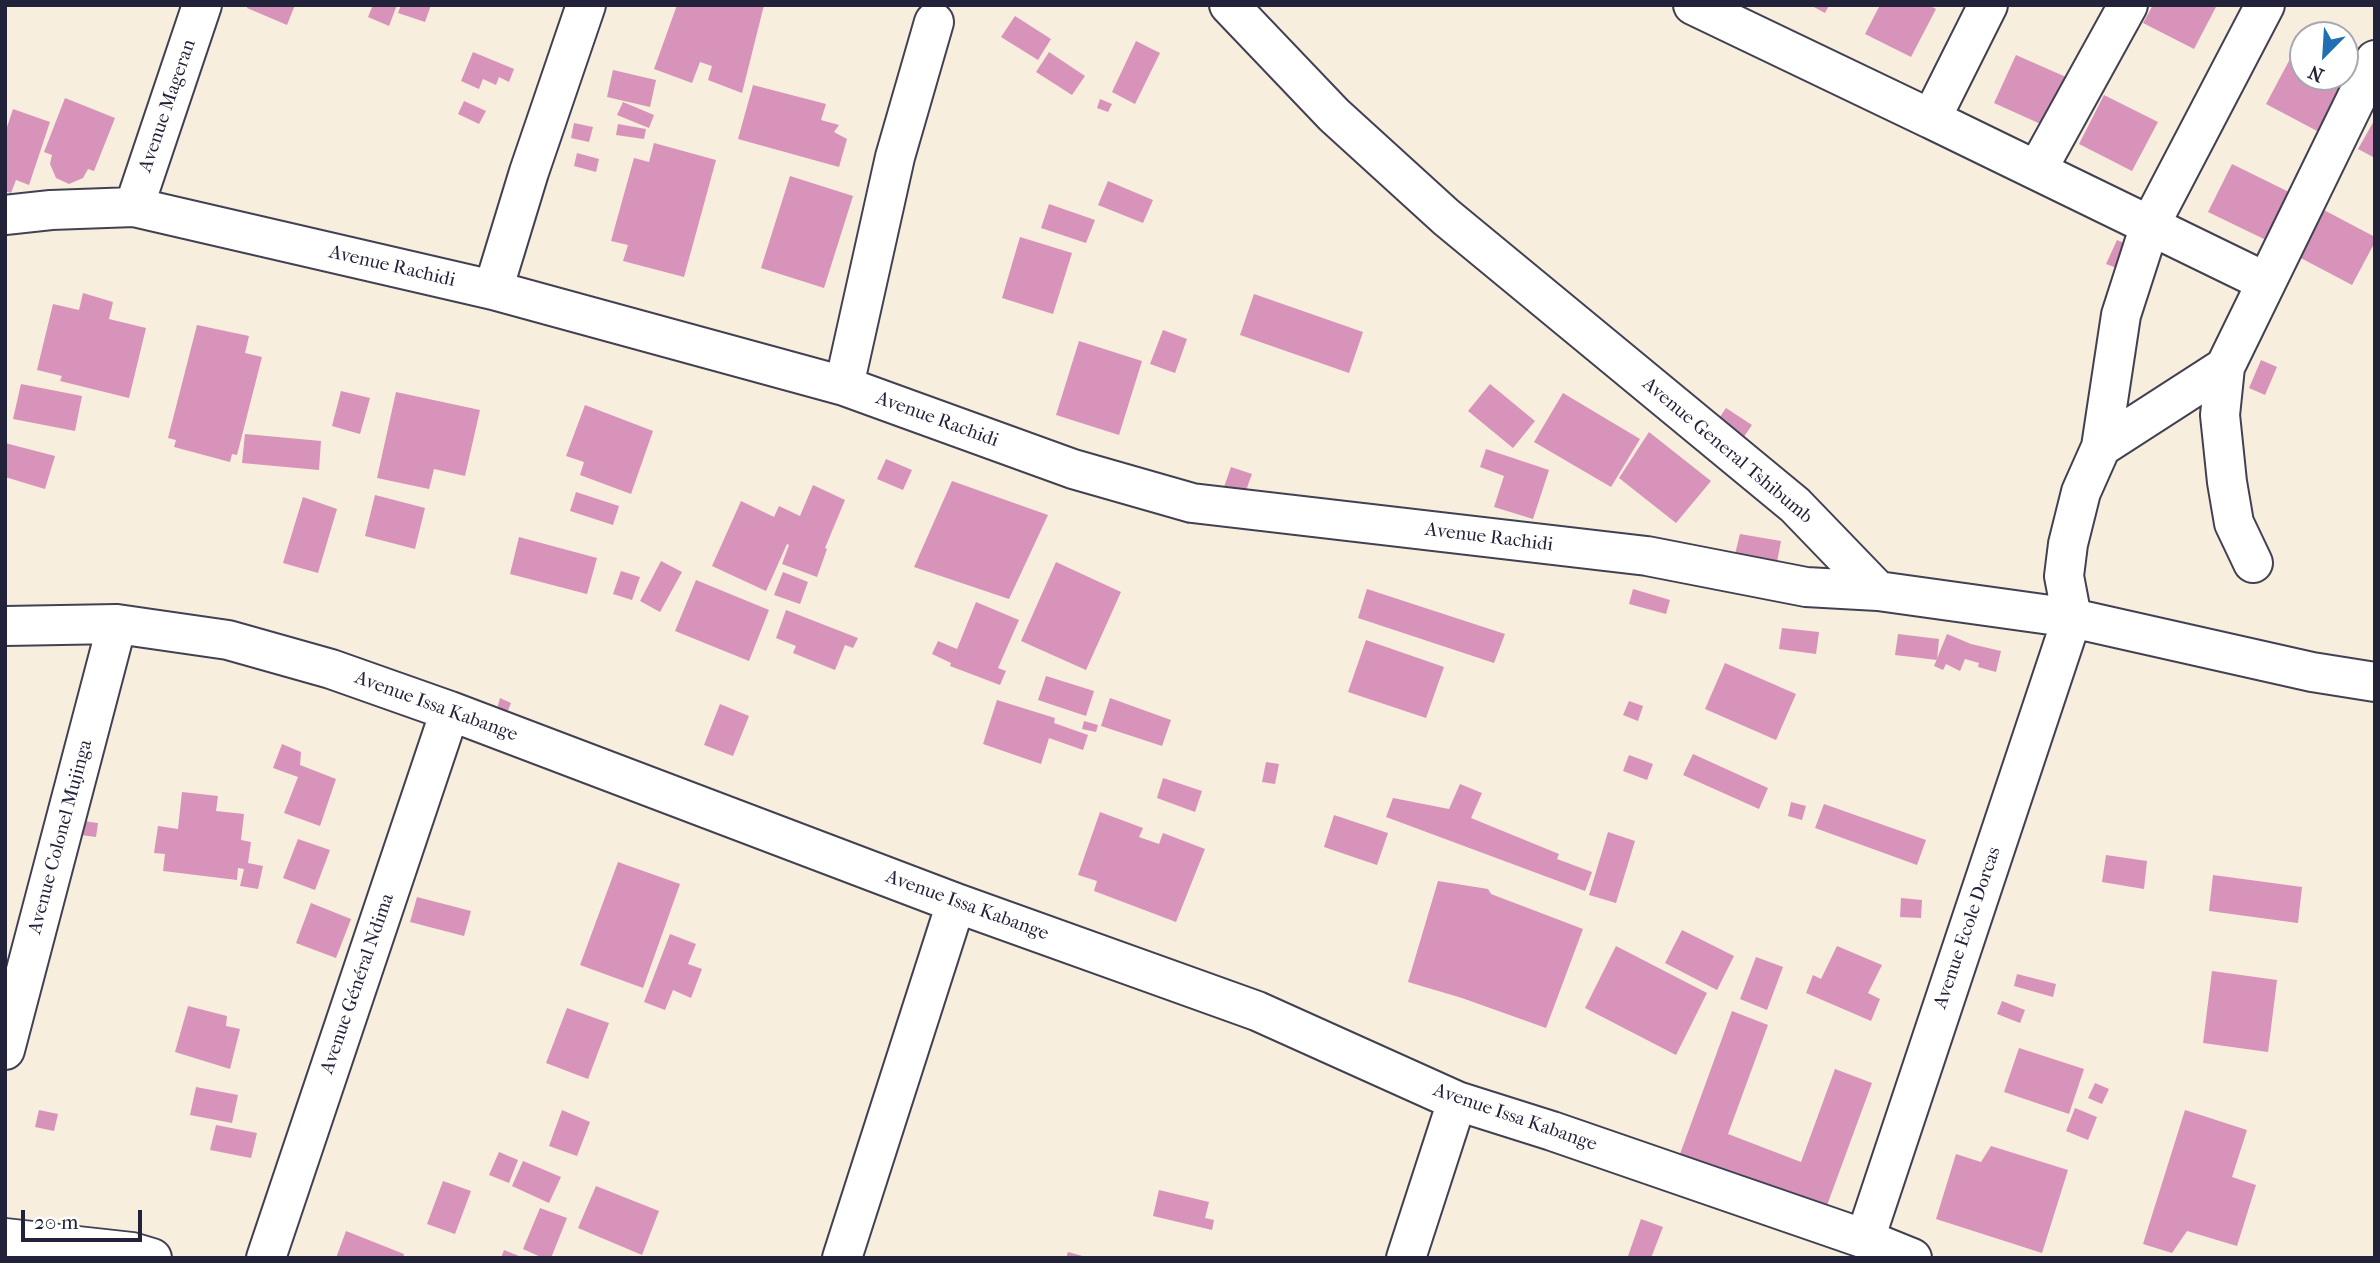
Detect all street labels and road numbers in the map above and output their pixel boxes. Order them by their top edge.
street label: Avenue Mageran [135,37,201,175]
street label: Avenue Rachidi [327,241,457,293]
street label: Avenue General Tshibumb [1637,373,1817,529]
street label: Avenue Rachidi [873,387,1001,453]
street label: Avenue Rachidi [1424,519,1554,557]
street label: Avenue Issa Kabange [351,667,521,747]
street label: Avenue Colonel Mujinga [24,737,98,937]
street label: Avenue Ecole Dorcas [1930,844,2006,1012]
street label: Avenue Issa Kabange [882,866,1052,946]
street label: Avenue Général Ndima [316,891,400,1077]
street label: Avenue Issa Kabange [1430,1079,1600,1157]

